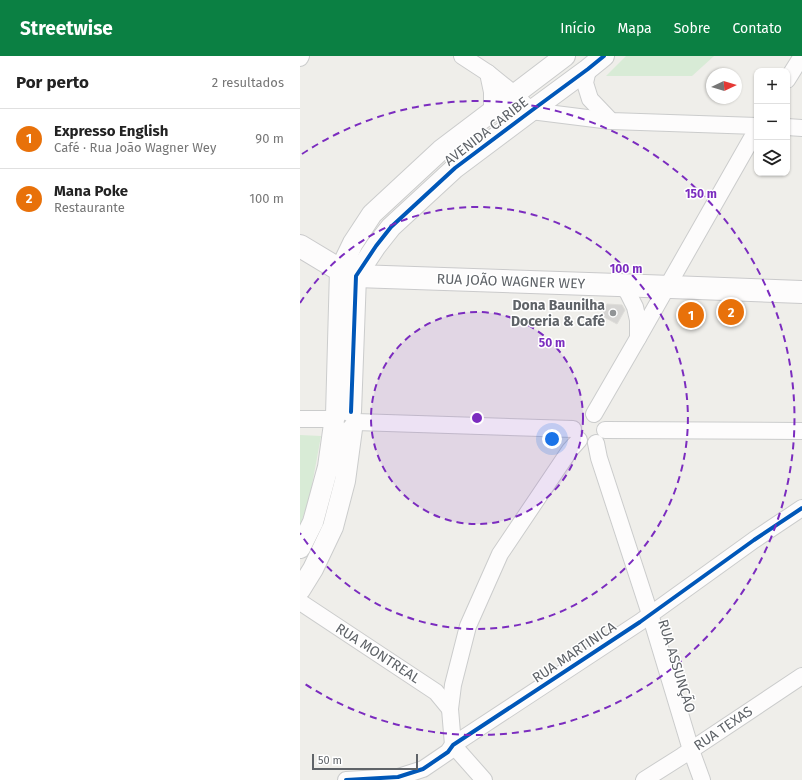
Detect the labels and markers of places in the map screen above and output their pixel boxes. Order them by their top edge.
place label: Dona Baunilha Doceria & Café [511,297,605,330]
pin: 2 [718,297,744,327]
pin: 1 [678,300,704,330]
marker: Dona Baunilha Doceria & Café [608,308,618,318]
centre of rings [470,411,484,425]

